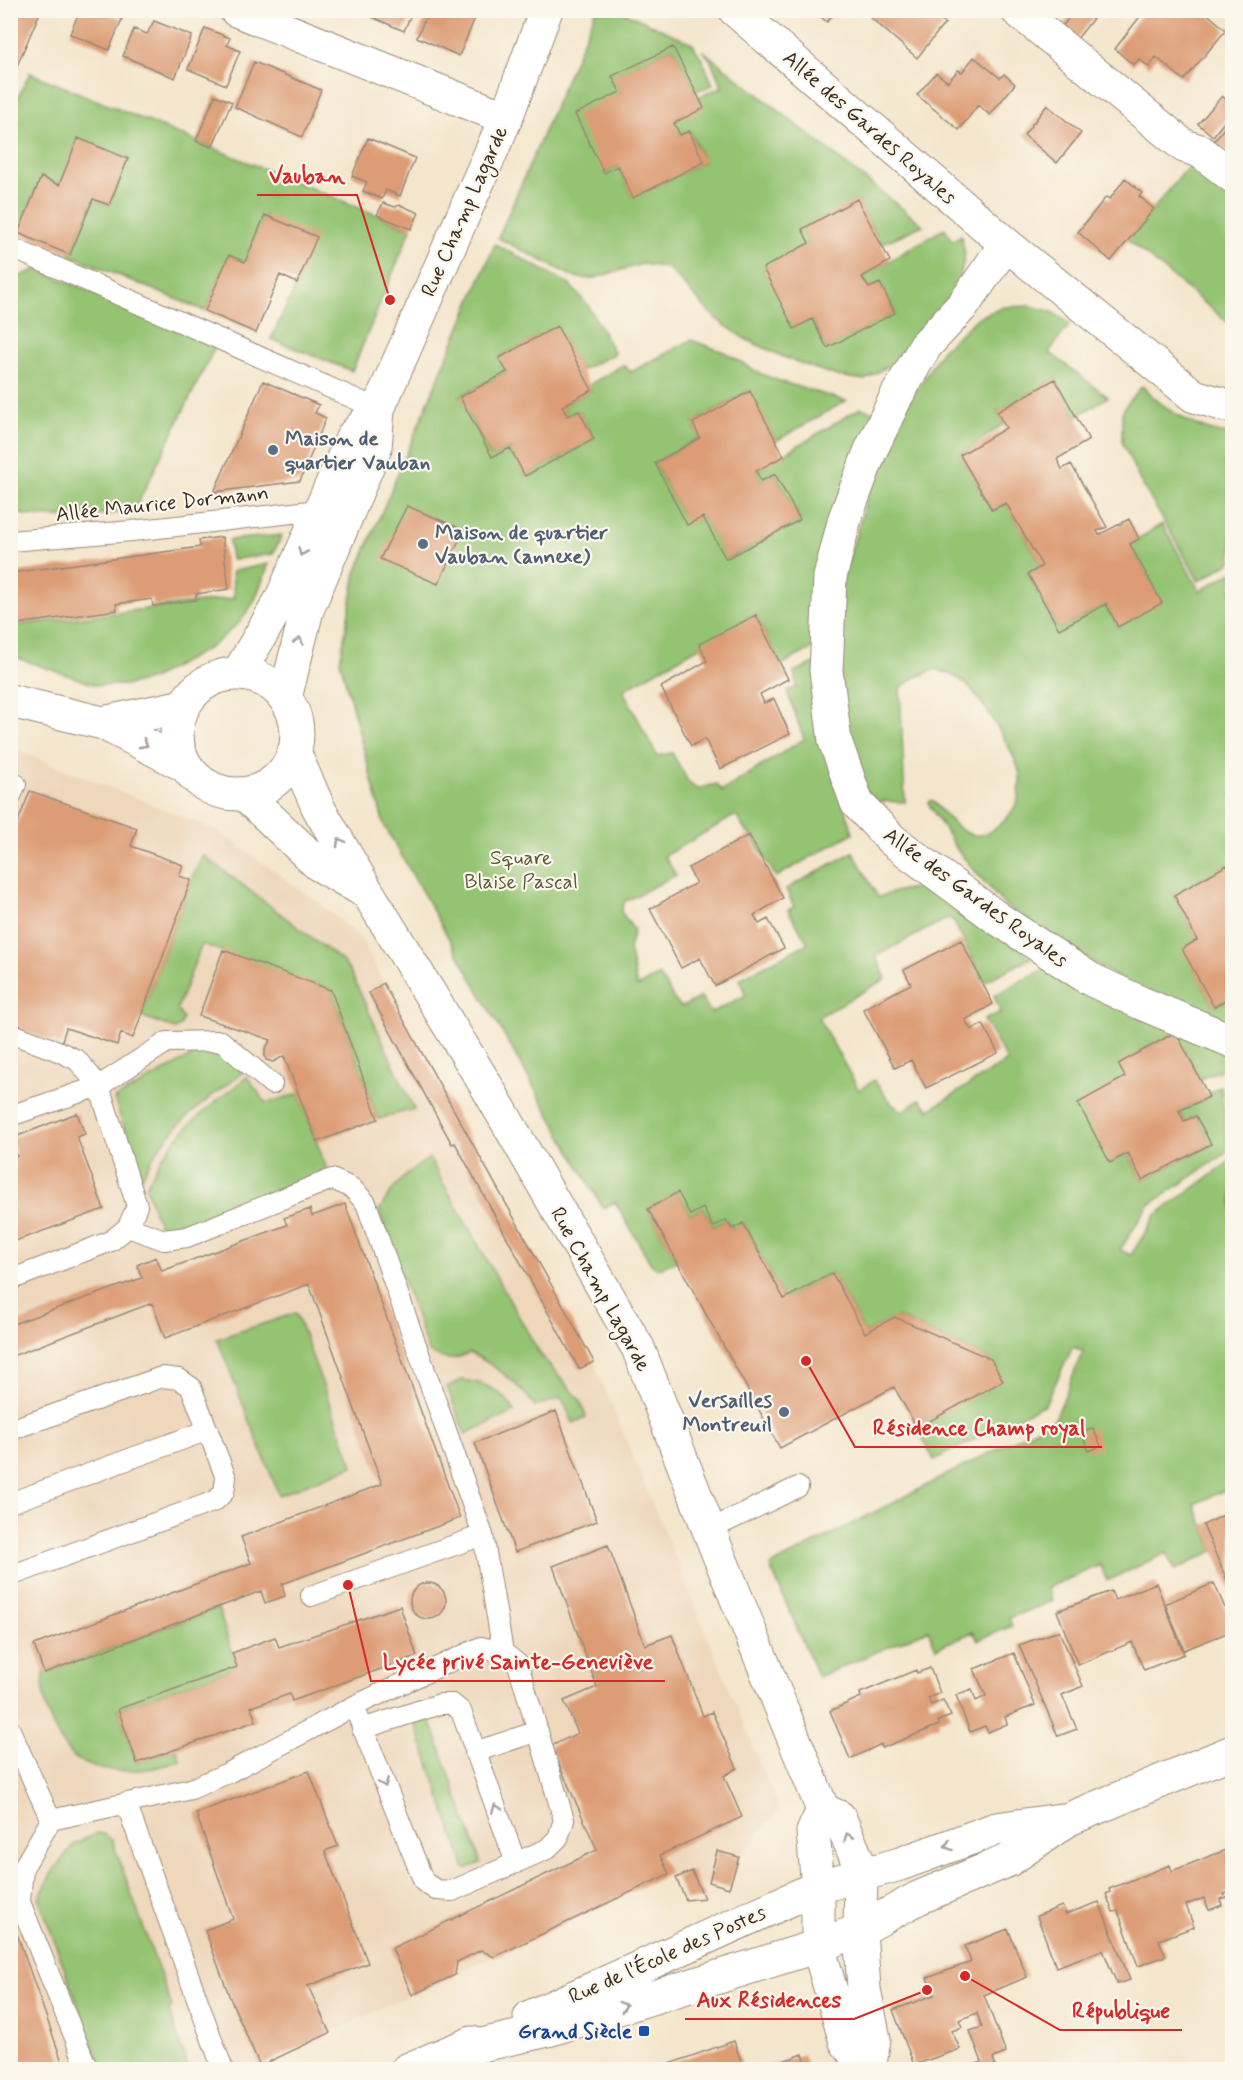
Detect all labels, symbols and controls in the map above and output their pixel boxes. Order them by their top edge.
street label: Allée des Gardes Royales [776,44,962,211]
street label: Rue Champ Lagarde [415,122,516,302]
callout: Vauban [257,155,357,195]
text: Vauban [269,163,346,191]
place label: Maison de quartier Vauban [284,425,430,477]
marker: Maison de quartier Vauban [266,443,280,457]
street label: Allée Maurice Dormann [54,479,270,529]
place label: Maison de quartier Vauban (annexe) [435,519,608,571]
marker: Maison de quartier Vauban (annexe) [416,537,430,551]
one-way arrow [297,546,309,557]
one-way arrow [292,636,305,646]
one-way arrow [138,736,149,748]
street label: Allée des Gardes Royales [877,821,1073,974]
one-way arrow [335,838,347,849]
park label: Square Blaise Pascal [464,844,578,896]
street label: Rue Champ Lagarde [542,1202,657,1377]
place label: Versailles Montreuil [682,1387,773,1439]
marker: Versailles Montreuil [777,1405,791,1419]
callout: Résidence Champ royal [855,1407,1102,1447]
text: Résidence Champ royal [873,1415,1086,1444]
callout: Lycée privé Sainte-Geneviève [371,1641,665,1681]
text: Lycée privé Sainte-Geneviève [383,1649,653,1677]
one-way arrow [377,1777,389,1788]
one-way arrow [490,1803,503,1814]
one-way arrow [843,1832,855,1843]
one-way arrow [943,1839,954,1852]
street label: Rue de l'École des Postes [564,1899,770,2011]
callout: Aux Résidences [685,1979,854,2019]
text: Aux Résidences [697,1987,842,2015]
callout: République [1060,1990,1182,2030]
text: République [1072,1998,1170,2026]
one-way arrow [617,2000,628,2013]
place label: Grand Siècle [518,2018,633,2046]
marker: Grand Siècle [637,2024,651,2038]

